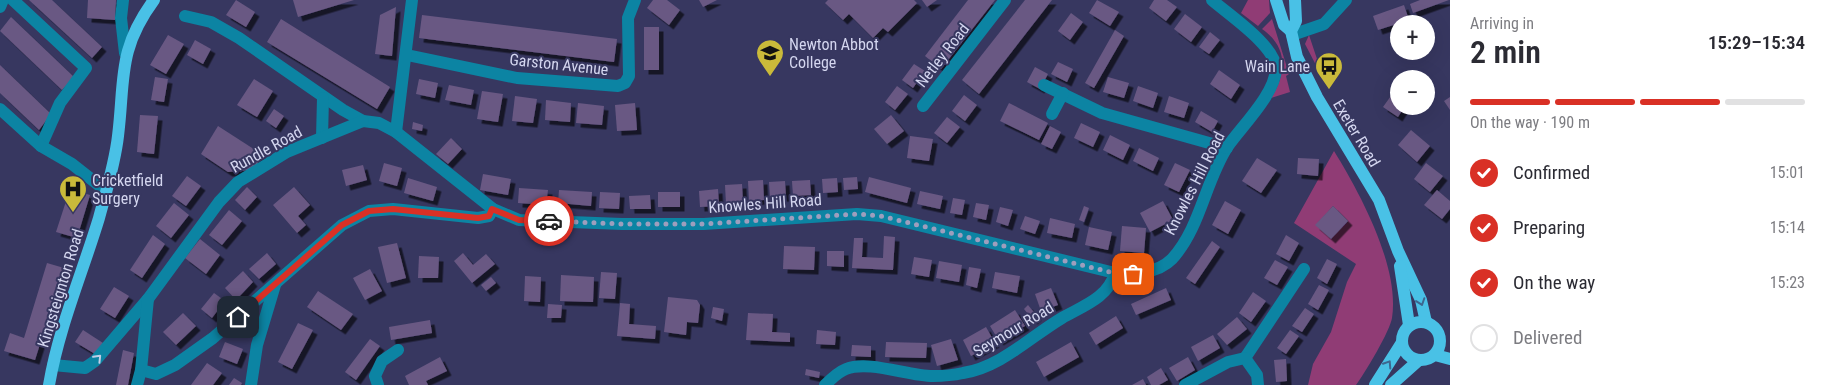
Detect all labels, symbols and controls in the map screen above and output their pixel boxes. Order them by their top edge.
text: Arriving in [1470,14,1534,33]
map controls [1390,15,1435,115]
button: + [1390,15,1435,60]
street label: Netley Road [912,20,973,91]
text: 15:29–15:34 [1708,31,1805,54]
text: 2 min [1470,33,1541,71]
place label: Newton Abbot College [789,35,879,72]
school or university icon: Newton Abbot College [755,38,785,77]
street label: Garston Avenue [509,50,609,79]
bus stop icon: Wain Lane [1314,51,1344,90]
place label: Wain Lane [1245,57,1310,76]
button: − [1390,70,1435,115]
street label: Exeter Road [1329,96,1384,170]
text: On the way · 190 m [1470,113,1590,132]
street label: Rundle Road [227,122,305,177]
street label: Knowles Hill Road [1160,128,1229,238]
icon: check [1470,159,1498,187]
text: Confirmed [1513,161,1590,184]
text: 15:01 [1770,163,1805,182]
place label: Cricketfield Surgery [92,171,163,208]
hospital icon: Cricketfield Surgery [58,174,88,213]
street label: Knowles Hill Road [708,190,822,217]
courier [524,196,574,246]
icon: car [535,207,563,235]
icon: check [1470,214,1498,242]
text: Preparing [1513,216,1585,239]
text: 15:14 [1770,218,1805,237]
street label: Kingsteignton Road [33,227,88,350]
pin [1112,253,1154,295]
icon: bag [1119,260,1147,288]
icon: check [1470,269,1498,297]
text: On the way [1513,271,1595,294]
text: 15:23 [1770,273,1805,292]
pin [217,296,259,338]
one-way arrow [1415,297,1425,306]
street label: Seymour Road [969,298,1057,361]
icon: home [224,303,252,331]
text: Delivered [1513,326,1582,349]
one-way arrow [92,354,101,363]
one-way arrow [1382,361,1391,370]

